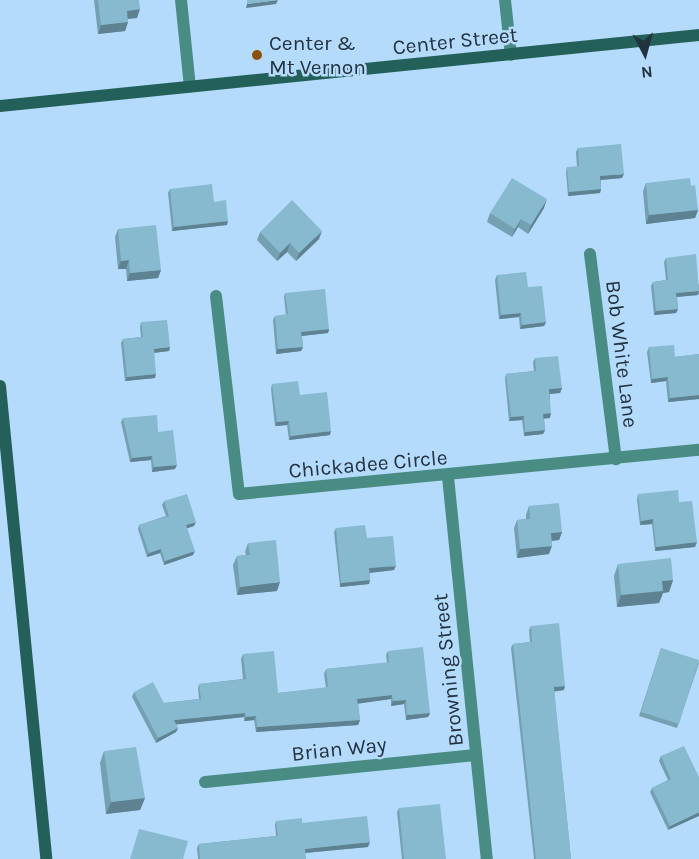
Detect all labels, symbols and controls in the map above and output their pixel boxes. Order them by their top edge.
street label: Center Street [391,22,519,60]
north arrow [615,24,675,84]
place label: Center & Mt Vernon [269,30,366,80]
marker: Center & Mt Vernon [250,48,264,62]
text: N [640,62,654,82]
street label: Bob White Lane [600,279,644,429]
street label: Chickadee Circle [288,445,448,483]
street label: Browning Street [427,592,469,748]
street label: Brian Way [290,731,388,767]

